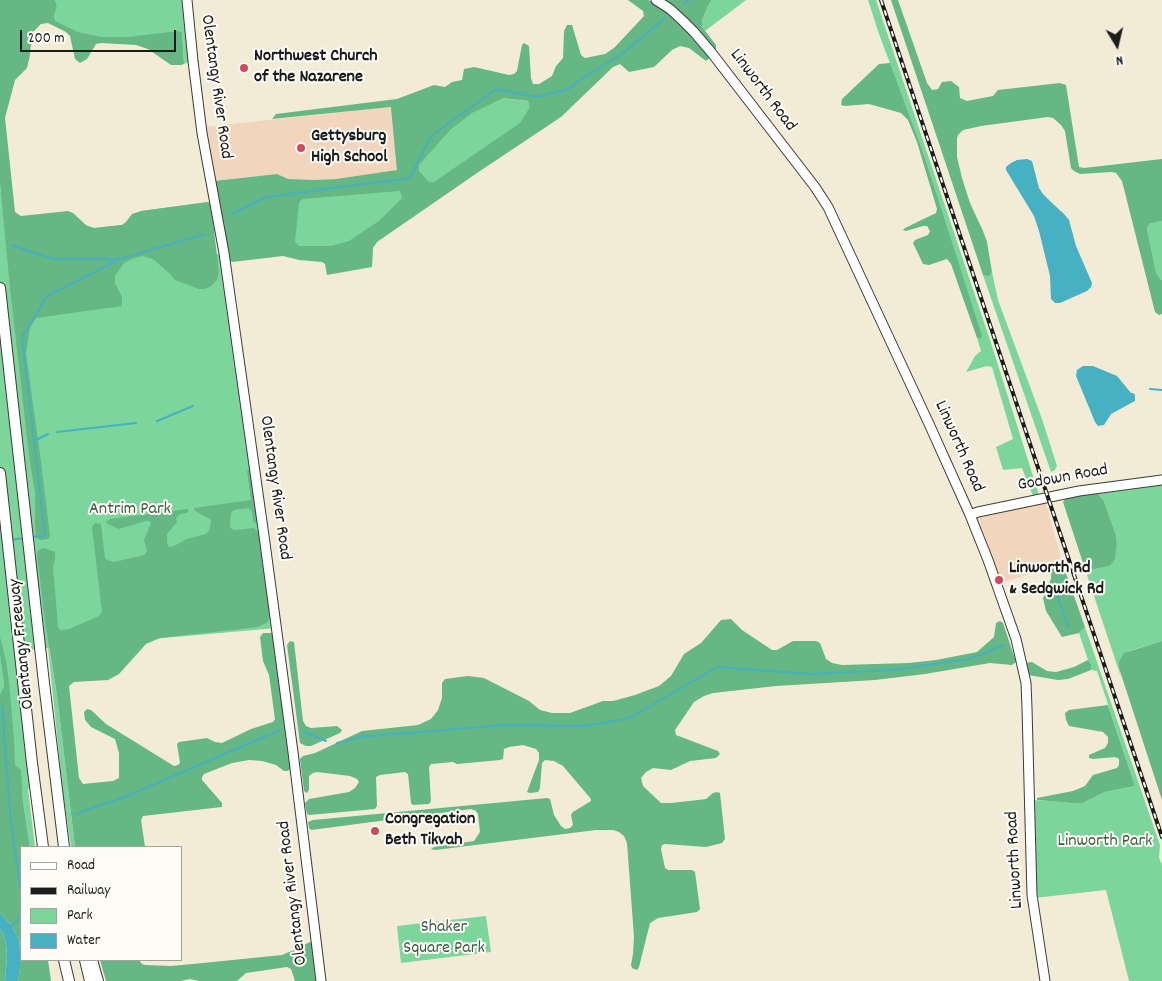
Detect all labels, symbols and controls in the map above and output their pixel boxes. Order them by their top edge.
street label: Olentangy River Road [194,13,236,161]
scale bar [22,20,179,52]
north arrow [1092,20,1142,70]
text: 200 m [28,28,65,50]
street label: Linworth Road [724,45,800,137]
place label: Northwest Church of the Nazarene [254,47,377,90]
text: N [1114,49,1124,70]
marker: Northwest Church of the Nazarene [238,62,250,74]
place label: Gettysburg High School [311,127,387,170]
marker: Gettysburg High School [295,142,307,154]
street label: Linworth Road [928,398,988,496]
street label: Olentangy River Road [253,414,295,562]
street label: Godown Road [1016,460,1110,498]
park label: Antrim Park [89,500,171,522]
place label: Linworth Rd & Sedgwick Rd [1009,559,1104,602]
marker: Linworth Rd & Sedgwick Rd [993,574,1005,586]
street label: Olentangy Freeway [5,578,41,710]
place label: Congregation Beth Tikvah [385,810,475,852]
street label: Linworth Road [1003,811,1029,909]
street label: Olentangy River Road [274,819,314,967]
marker: Congregation Beth Tikvah [369,825,381,837]
park label: Linworth Park [1058,832,1152,854]
legend [20,846,182,961]
text: Road [67,855,95,877]
text: Railway [67,880,110,902]
text: Park [67,905,93,927]
park label: Shaker Square Park [403,918,485,961]
text: Water [67,930,100,952]

